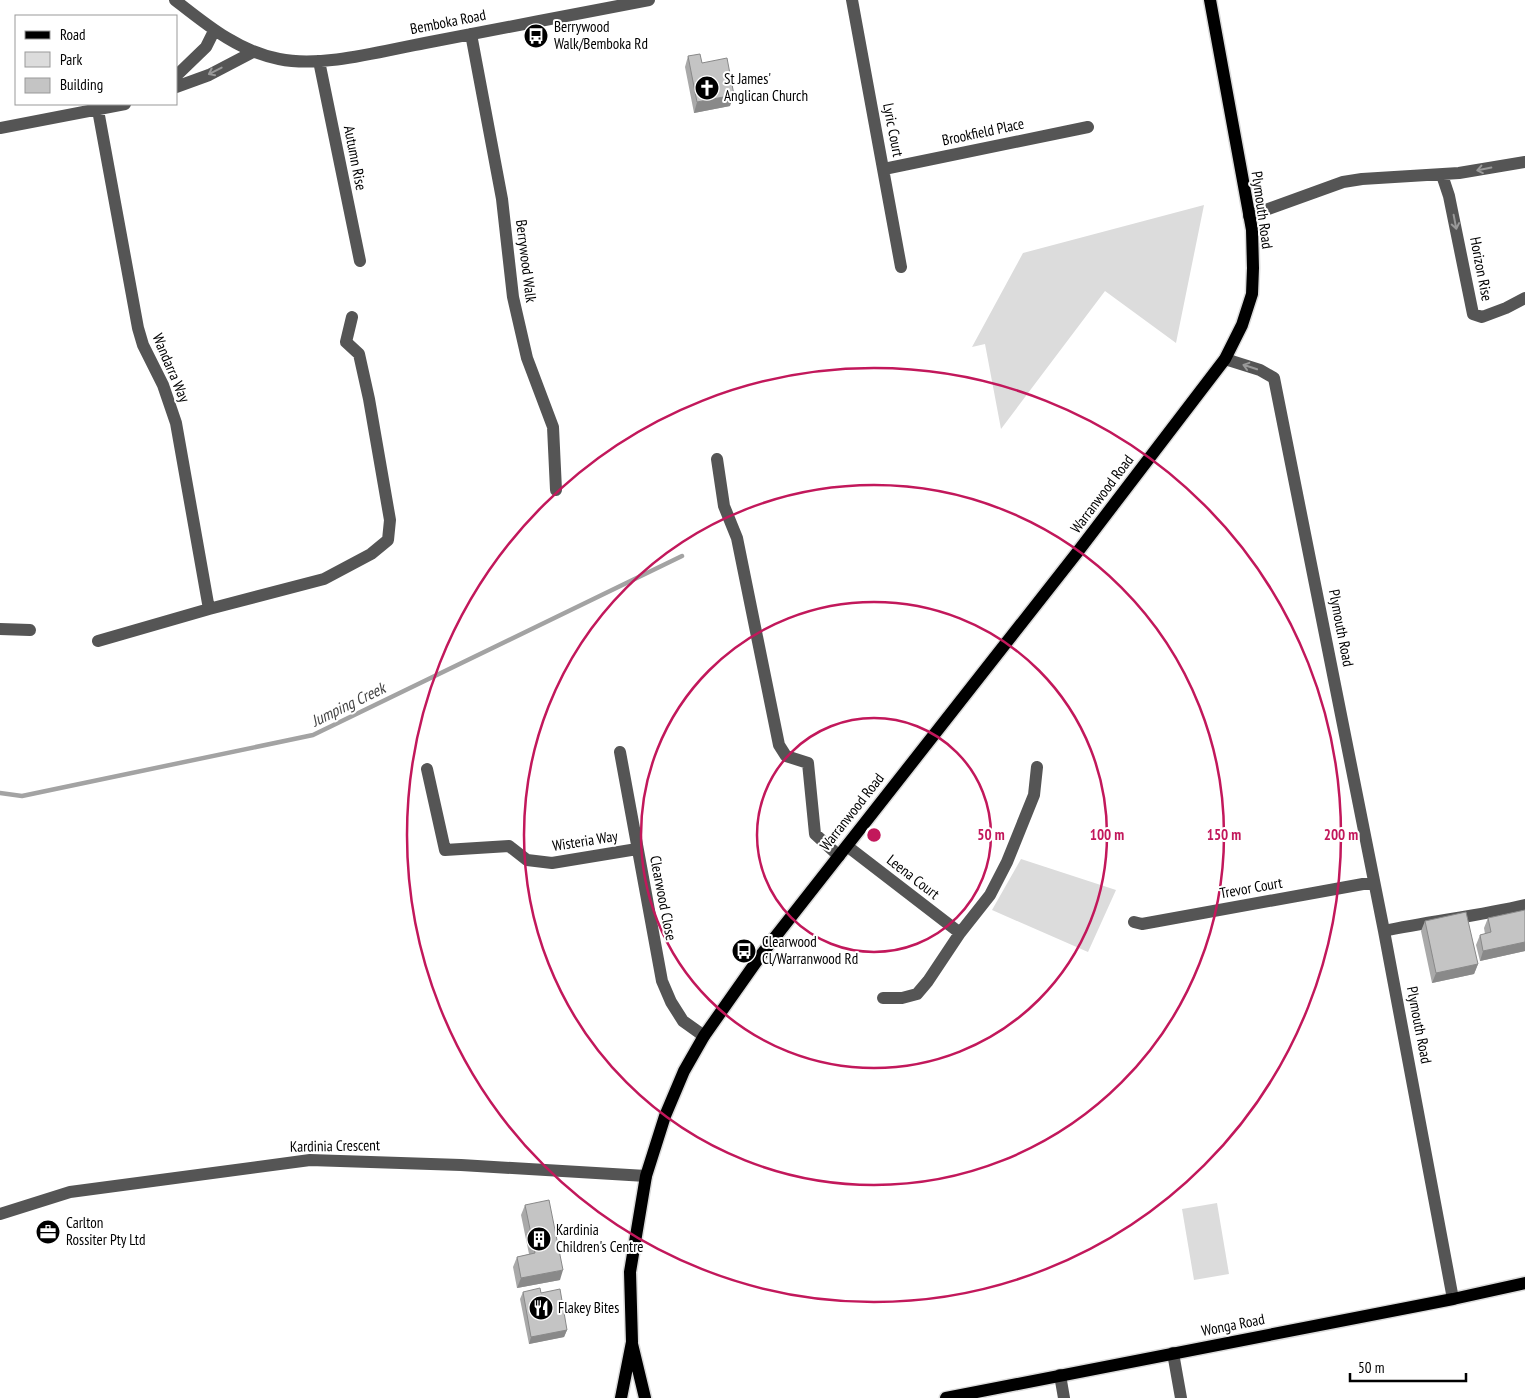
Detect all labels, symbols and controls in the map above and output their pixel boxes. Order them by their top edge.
street label: Bemboka Road [408,5,487,38]
legend [15,15,178,105]
place label: Berrywood Walk/Bemboka Rd [554,17,648,53]
bus stop icon: Berrywood Walk/Bemboka Rd [523,23,549,49]
text: Road [60,25,86,44]
text: Park [60,50,82,69]
one-way arrow [208,66,223,76]
place label: St James' Anglican Church [724,69,808,105]
text: Building [60,75,103,94]
church icon: St James' Anglican Church [694,75,720,101]
street label: Lyric Court [879,101,908,158]
street label: Brookfield Place [940,114,1026,149]
street label: Autumn Rise [340,124,371,192]
one-way arrow [1476,164,1492,174]
street label: Plymouth Road [1248,170,1277,250]
one-way arrow [1450,213,1460,229]
street label: Berrywood Walk [512,218,541,304]
street label: Horizon Rise [1466,235,1497,303]
street label: Wandarra Way [148,330,195,405]
one-way arrow [1242,361,1258,371]
street label: Warranwood Road [1066,451,1137,537]
street label: Plymouth Road [1325,588,1358,668]
water label: Jumping Creek [307,677,390,731]
street label: Warranwood Road [815,769,888,854]
text: 50 m [977,825,1005,844]
text: 100 m [1090,825,1124,844]
text: 150 m [1207,825,1241,844]
text: 200 m [1324,825,1358,844]
street label: Wisteria Way [551,826,619,855]
centre of rings [865,826,883,844]
street label: Leena Court [883,850,943,903]
street label: Clearwood Close [646,854,681,942]
street label: Trevor Court [1218,873,1284,902]
place label: Clearwood Cl/Warranwood Rd [762,932,858,968]
bus stop icon: Clearwood Cl/Warranwood Rd [731,938,757,964]
street label: Plymouth Road [1403,985,1436,1065]
street label: Kardinia Crescent [290,1135,380,1156]
place label: Carlton Rossiter Pty Ltd [66,1213,146,1249]
office icon: Carlton Rossiter Pty Ltd [35,1219,61,1245]
place label: Kardinia Children's Centre [556,1220,643,1256]
building icon: Kardinia Children's Centre [526,1226,552,1252]
restaurant icon: Flakey Bites [528,1295,554,1321]
place label: Flakey Bites [558,1298,619,1317]
street label: Wonga Road [1200,1309,1266,1340]
scale bar [1350,1350,1466,1382]
text: 50 m [1358,1358,1384,1377]

